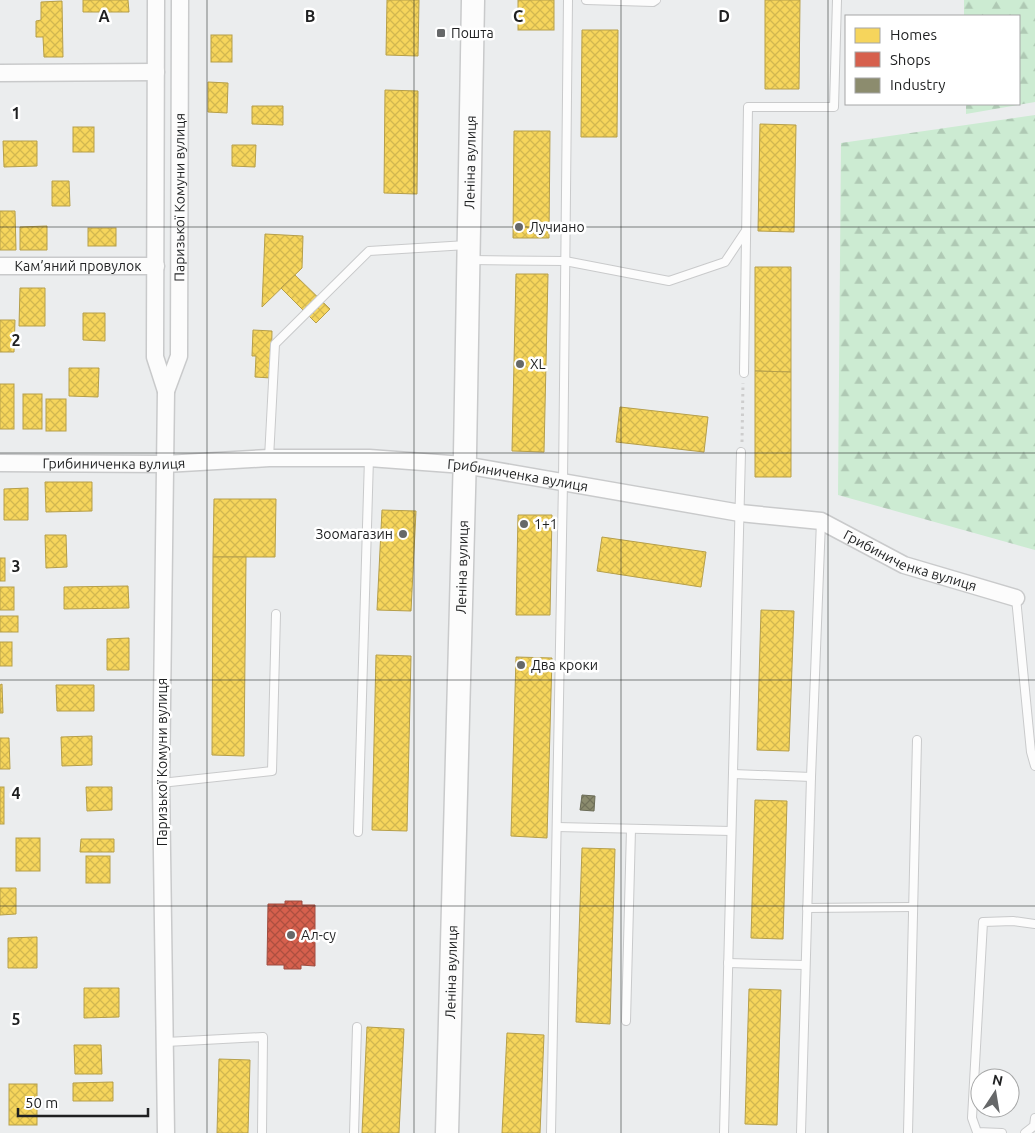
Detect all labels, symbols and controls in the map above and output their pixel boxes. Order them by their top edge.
text: A [98,7,110,25]
text: B [305,7,315,25]
text: C [513,7,523,25]
text: D [718,7,730,25]
legend [845,15,1020,105]
place label: Пошта [451,25,494,41]
text: Homes [890,26,937,43]
marker: Пошта [435,27,447,39]
text: Shops [890,51,931,68]
text: Industry [890,76,945,93]
text: 1 [11,104,21,122]
street label: Паризької Комуни вулиця [171,113,188,282]
street label: Леніна вулиця [461,115,479,209]
place label: Лучиано [529,219,585,235]
marker: Лучиано [513,221,525,233]
street label: Кам’яний провулок [15,258,141,274]
text: 2 [11,331,21,349]
place label: XL [530,356,546,372]
marker: XL [514,358,526,370]
street label: Грибиниченка вулиця [43,455,186,472]
street label: Грибиниченка вулиця [447,456,589,494]
place label: 1+1 [534,516,558,532]
marker: 1+1 [518,518,530,530]
street label: Леніна вулиця [453,520,471,614]
place label: Зоомагазин [315,526,393,542]
street label: Грибиниченка вулиця [841,526,979,594]
marker: Зоомагазин [397,528,409,540]
text: 3 [11,557,21,575]
place label: Два кроки [531,657,598,673]
marker: Два кроки [515,659,527,671]
street label: Паризької Комуни вулиця [154,678,170,846]
text: 4 [11,784,21,802]
street label: Леніна вулиця [442,925,461,1019]
place label: Ал-су [301,927,336,943]
marker: Ал-су [285,929,297,941]
text: 5 [11,1010,21,1028]
north arrow [970,1068,1020,1118]
text: N [991,1071,1004,1089]
scale bar [18,1086,148,1118]
text: 50 m [25,1094,58,1111]

